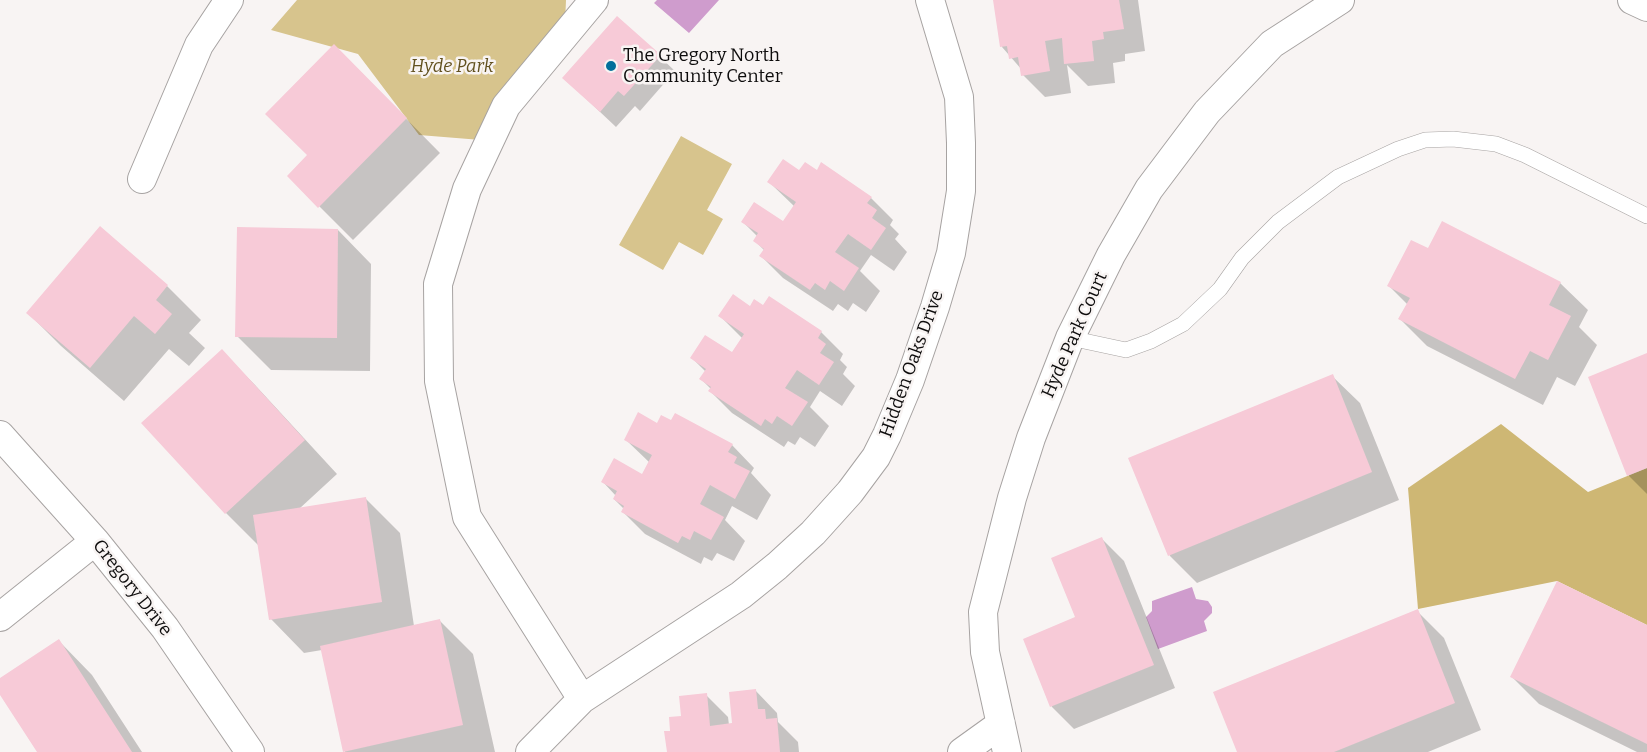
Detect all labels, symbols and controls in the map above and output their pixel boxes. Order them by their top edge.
place label: The Gregory North Community Center [623,45,783,88]
park label: Hyde Park [411,56,493,78]
marker: The Gregory North Community Center [604,59,618,73]
street label: Hyde Park Court [1038,269,1112,401]
street label: Hidden Oaks Drive [875,287,949,441]
street label: Gregory Drive [88,535,176,641]

